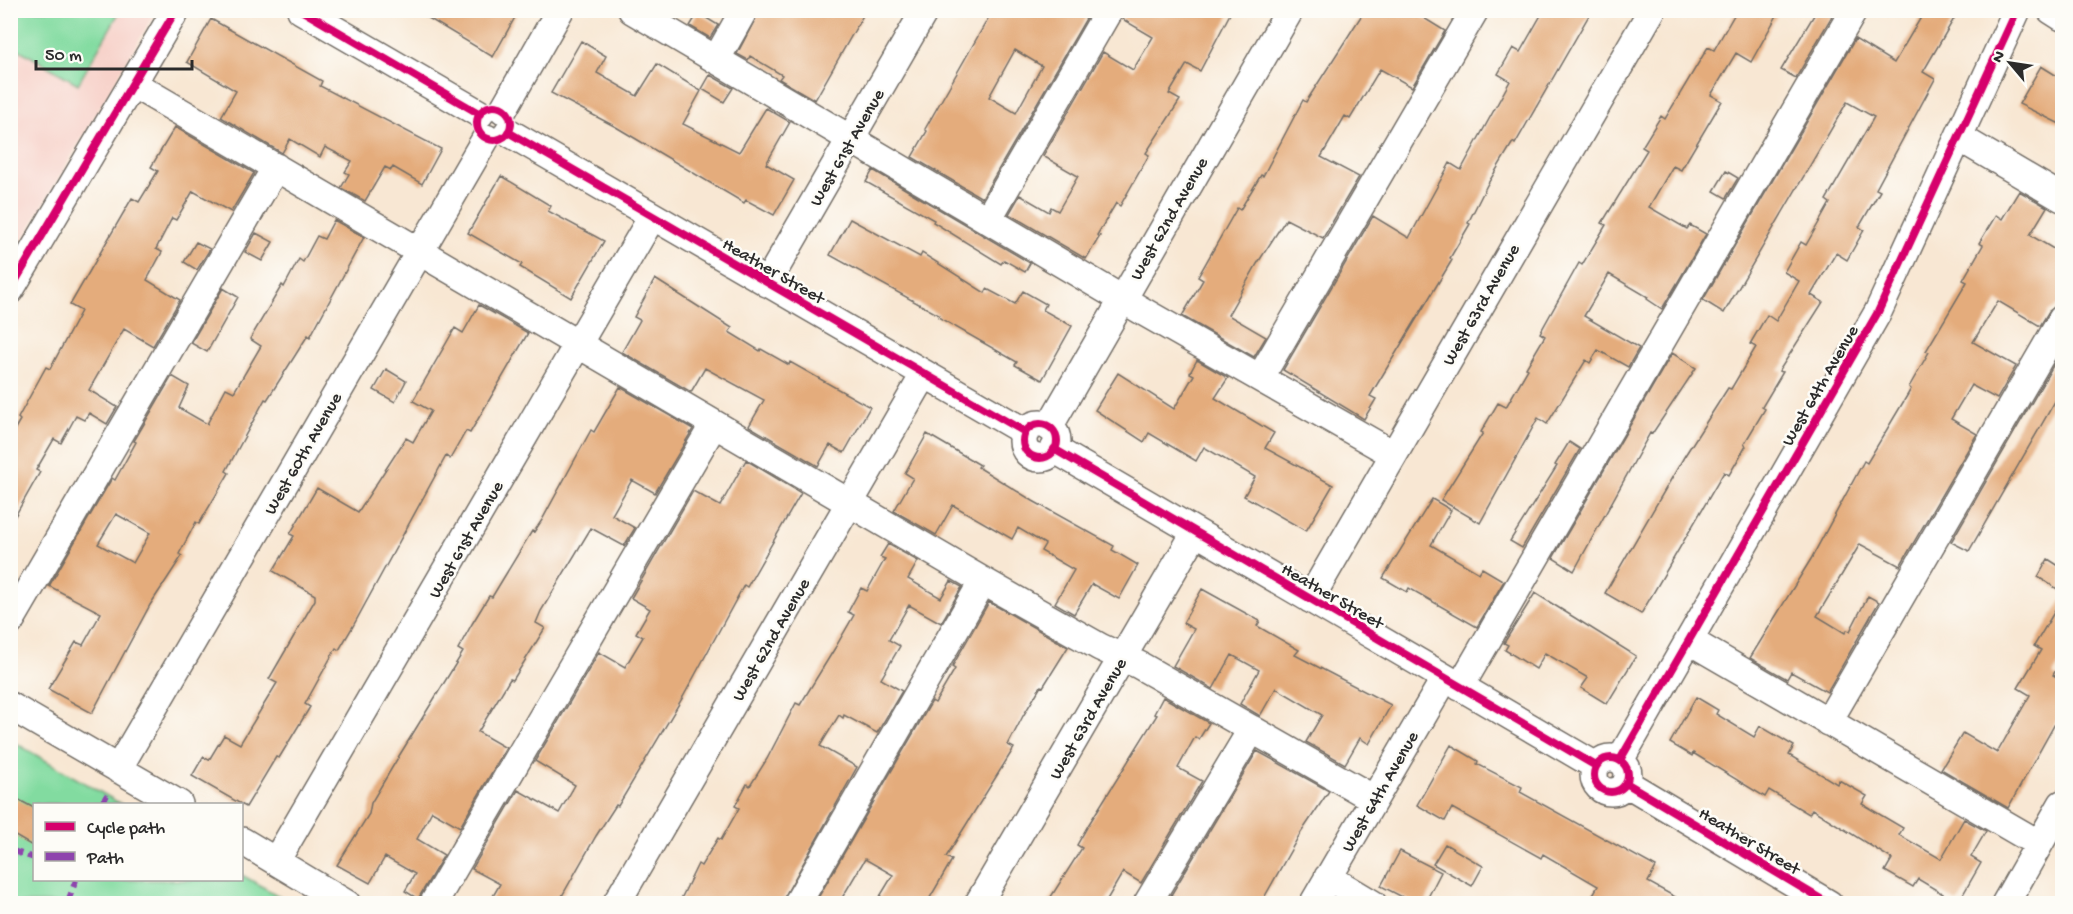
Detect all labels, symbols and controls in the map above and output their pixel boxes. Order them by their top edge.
scale bar [36,33,192,71]
north arrow [1980,33,2040,93]
text: 50 m [45,46,82,67]
text: N [1989,48,2011,67]
street label: West 61st Avenue [806,85,891,210]
street label: West 62nd Avenue [1127,154,1214,284]
street label: Heather Street [718,234,829,311]
street label: West 63rd Avenue [1439,240,1526,370]
street label: West 64th Avenue [1778,322,1865,450]
street label: West 60th Avenue [261,389,348,519]
street label: West 61st Avenue [425,477,510,602]
street label: Heather Street [1277,559,1388,636]
street label: West 62nd Avenue [729,575,816,705]
street label: West 63rd Avenue [1046,654,1133,784]
street label: West 64th Avenue [1338,728,1425,856]
legend [33,803,243,881]
street label: Heather Street [1694,804,1805,881]
text: Cycle path [87,819,165,840]
text: Path [86,849,124,870]

